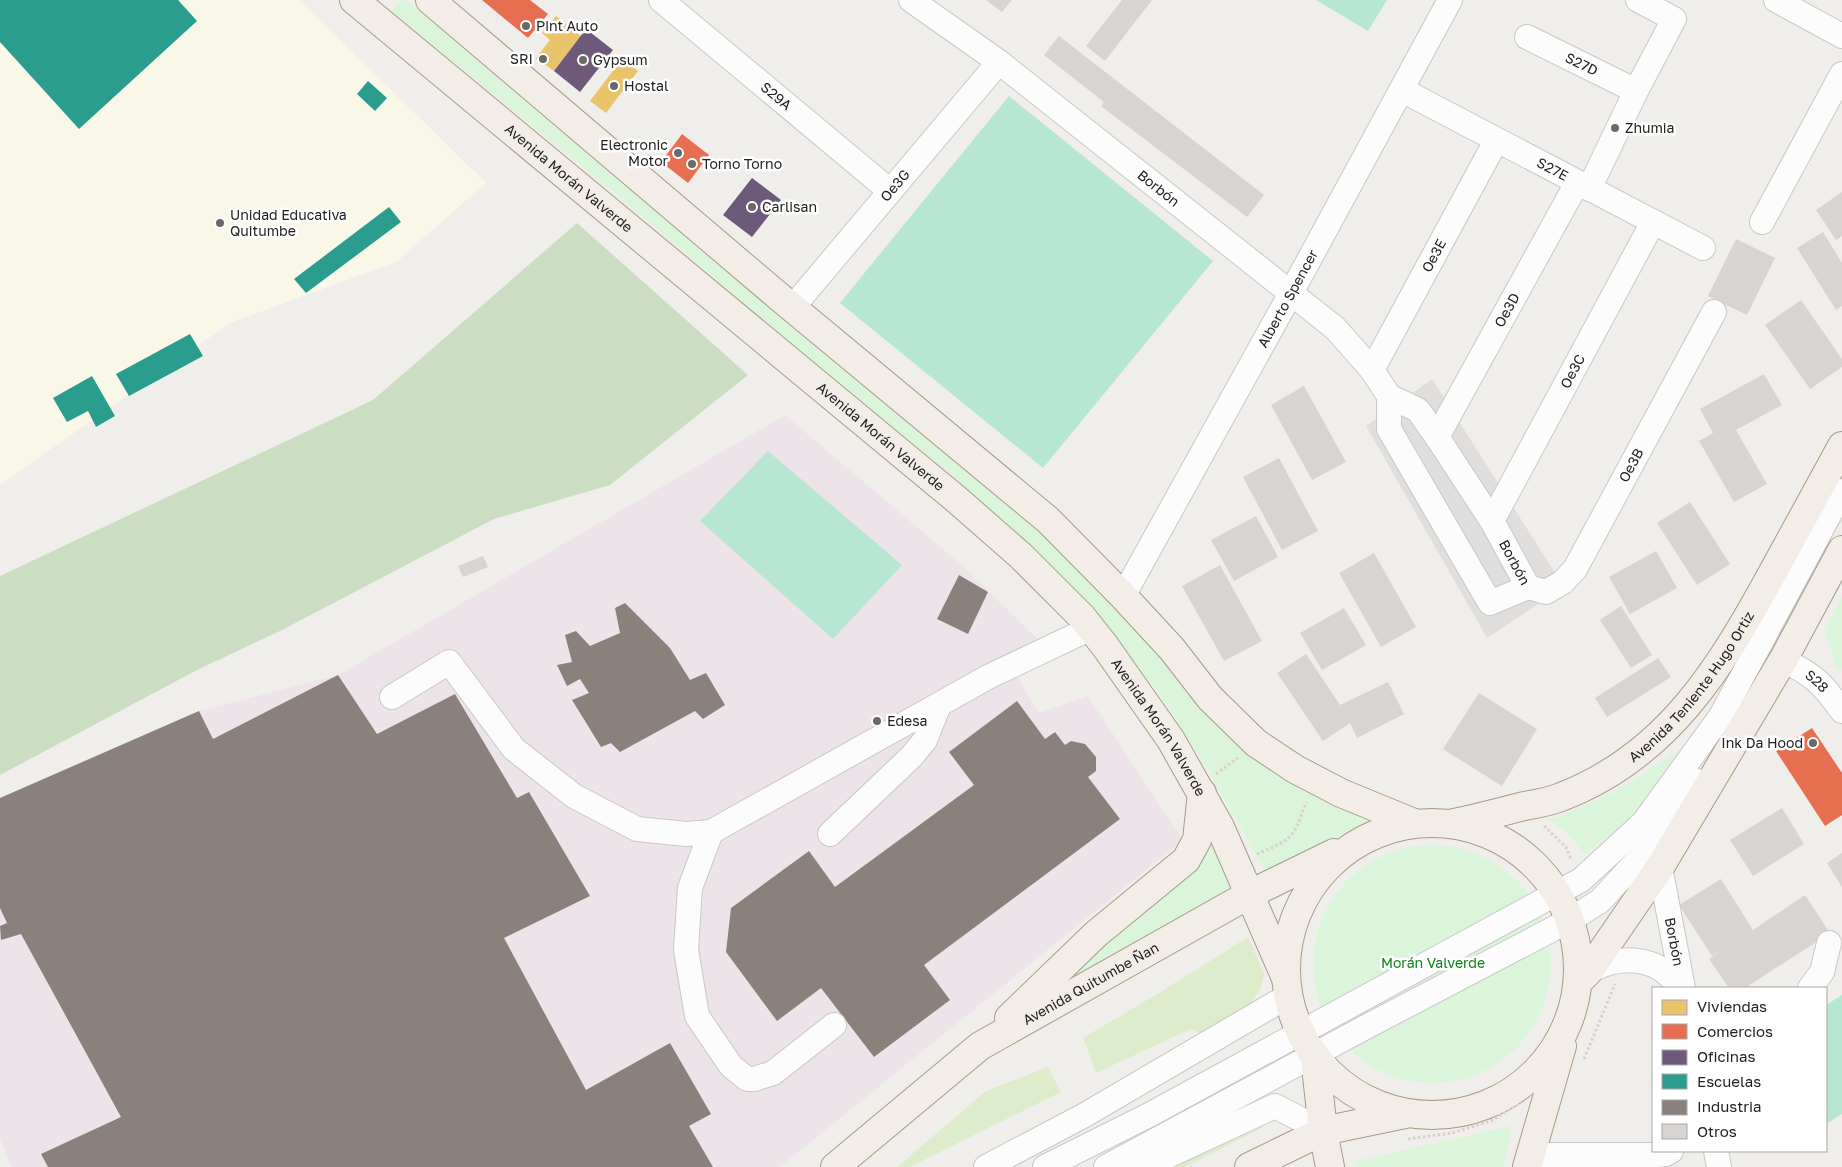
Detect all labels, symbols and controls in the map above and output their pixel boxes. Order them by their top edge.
place label: Pint Auto [536,17,598,34]
marker: Pint Auto [520,20,532,32]
street label: S27D [1563,48,1601,79]
place label: SRI [510,50,533,67]
place label: Gypsum [593,51,648,68]
marker: SRI [537,53,549,65]
marker: Gypsum [577,54,589,66]
place label: Hostal [624,77,668,94]
street label: S29A [758,78,796,114]
marker: Hostal [608,80,620,92]
place label: Zhumia [1625,119,1675,136]
street label: Avenida Morán Valverde [502,120,636,236]
marker: Zhumia [1609,122,1621,134]
place label: Electronic Motor [600,136,669,169]
marker: Electronic Motor [672,147,684,159]
street label: S27E [1534,153,1571,184]
place label: Torno Torno [702,155,782,172]
marker: Torno Torno [686,158,698,170]
street label: Oe3G [876,166,913,205]
street label: Borbón [1134,166,1183,210]
place label: Carlisan [762,198,817,215]
marker: Carlisan [746,201,758,213]
place label: Unidad Educativa Quitumbe [230,206,347,239]
marker: Unidad Educativa Quitumbe [214,217,226,229]
street label: Oe3E [1418,236,1449,275]
street label: Alberto Spencer [1254,246,1321,350]
street label: Oe3D [1490,290,1523,330]
street label: Oe3C [1556,351,1588,391]
street label: Avenida Morán Valverde [814,378,948,494]
street label: Oe3B [1615,445,1647,485]
street label: Borbón [1496,537,1534,588]
street label: Avenida Teniente Hugo Ortiz [1625,608,1757,765]
street label: Avenida Morán Valverde [1108,655,1210,799]
street label: S28 [1802,666,1833,695]
place label: Edesa [887,712,927,729]
marker: Edesa [871,715,883,727]
place label: Ink Da Hood [1721,734,1803,751]
marker: Ink Da Hood [1807,737,1819,749]
street label: Borbón [1662,916,1688,967]
street label: Avenida Quitumbe Ñan [1020,938,1161,1028]
park label: Morán Valverde [1381,954,1485,971]
legend [1652,987,1827,1152]
text: Viviendas [1697,997,1767,1015]
text: Comercios [1697,1022,1773,1040]
text: Oficinas [1697,1047,1755,1065]
text: Escuelas [1697,1072,1761,1090]
text: Industria [1697,1097,1762,1115]
text: Otros [1697,1122,1737,1140]

